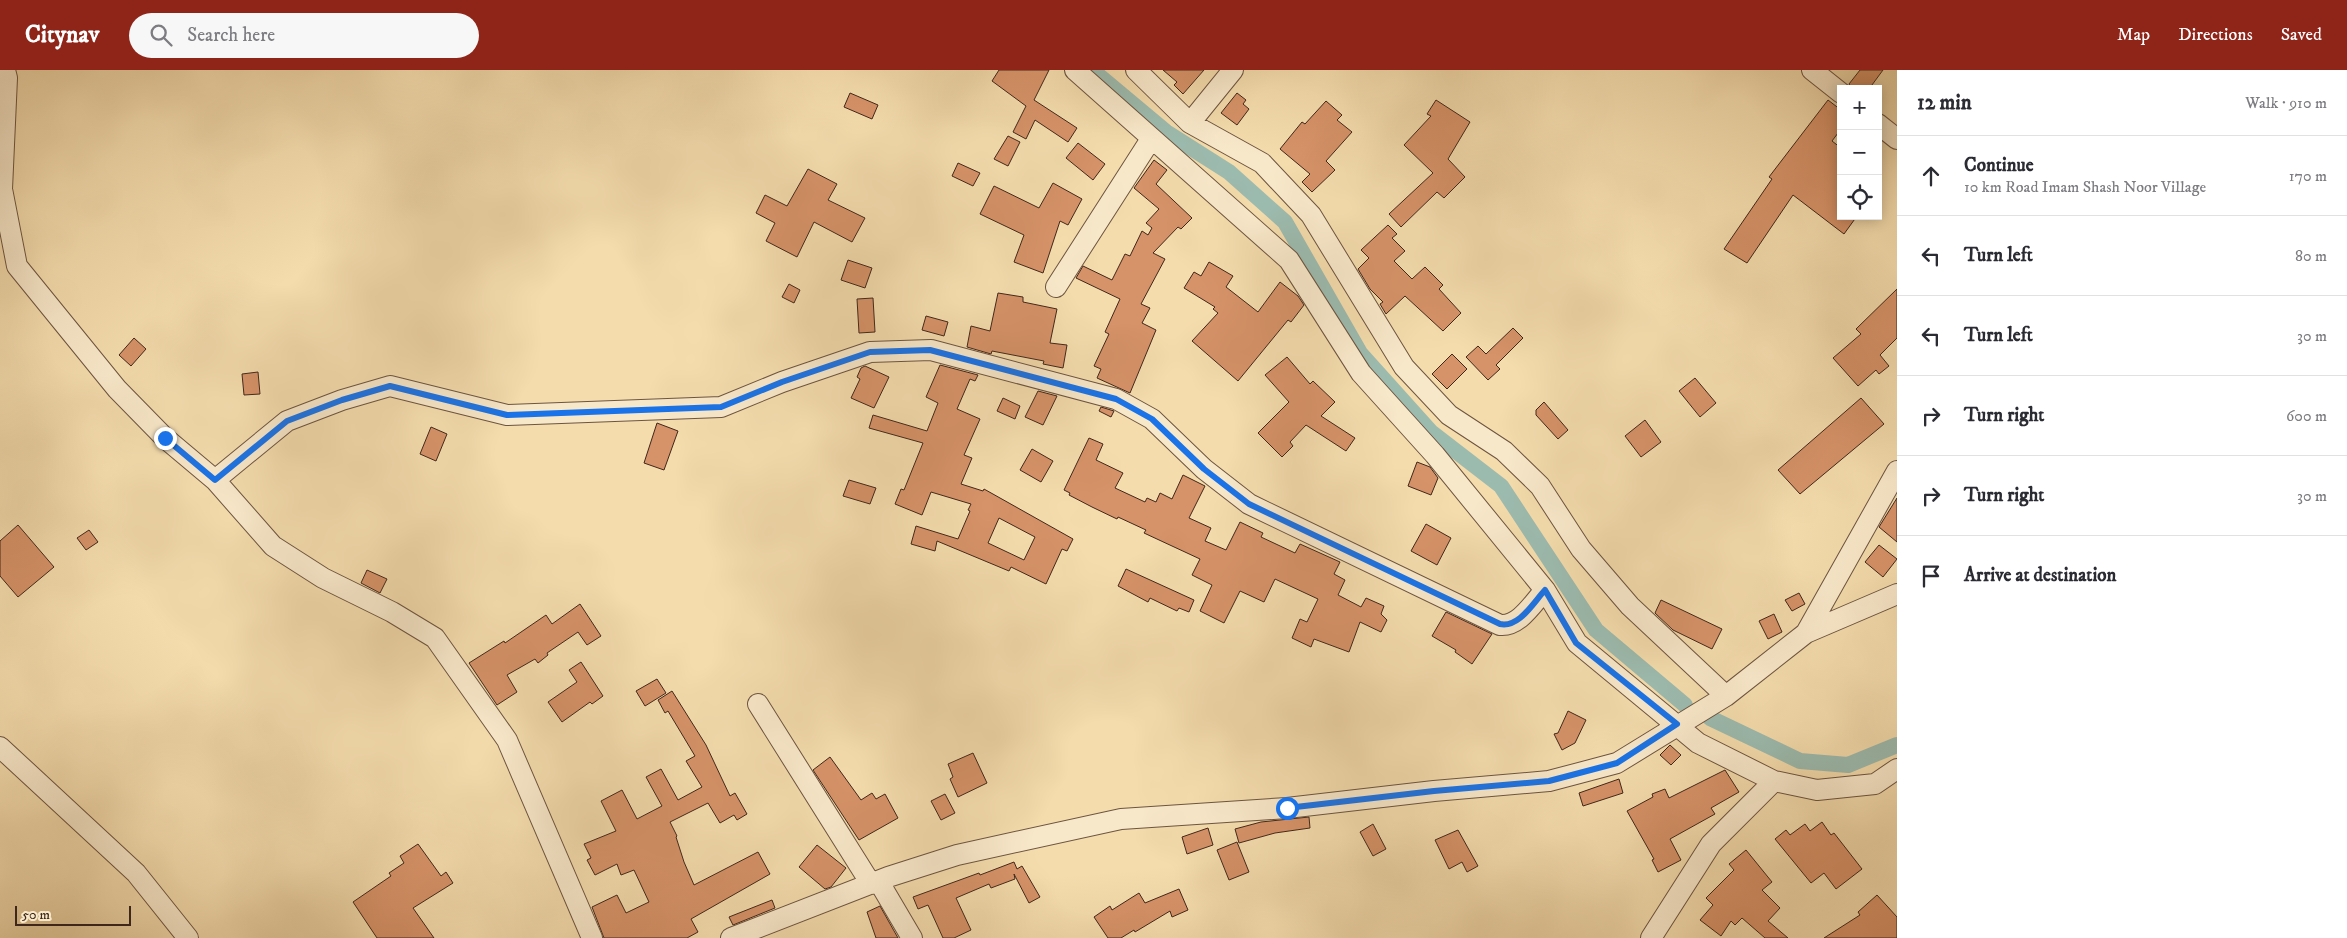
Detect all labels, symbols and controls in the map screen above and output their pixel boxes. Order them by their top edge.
search box [129,13,479,58]
text: Citynav [25,20,99,50]
icon: search [147,21,175,49]
text: Search here [187,24,275,47]
text: Map [2117,24,2150,46]
text: Directions [2178,24,2253,46]
text: Saved [2281,24,2322,46]
map controls [1837,85,1882,220]
button: + [1837,85,1882,130]
text: 12 min [1917,90,1972,116]
text: Walk · 910 m [2245,93,2327,113]
button: − [1837,130,1882,175]
text: Continue [1964,154,2034,177]
icon: ahead [1917,162,1945,190]
text: 170 m [2289,166,2327,186]
button: locate [1837,175,1882,220]
text: 10 km Road Imam Shash Noor Village [1964,177,2206,197]
icon: left [1917,242,1945,270]
text: Turn left [1964,244,2033,267]
text: 80 m [2295,246,2327,266]
icon: left [1917,322,1945,350]
text: Turn left [1964,324,2033,347]
text: 30 m [2297,326,2327,346]
icon: right [1917,402,1945,430]
text: Turn right [1964,404,2044,427]
text: 600 m [2286,406,2327,426]
route end [154,427,177,450]
icon: right [1917,482,1945,510]
text: Turn right [1964,484,2044,507]
text: 30 m [2297,486,2327,506]
icon: arrive [1917,562,1945,590]
text: Arrive at destination [1964,564,2116,587]
route start [1276,797,1299,820]
scale bar [15,903,131,926]
text: 50 m [22,906,50,924]

